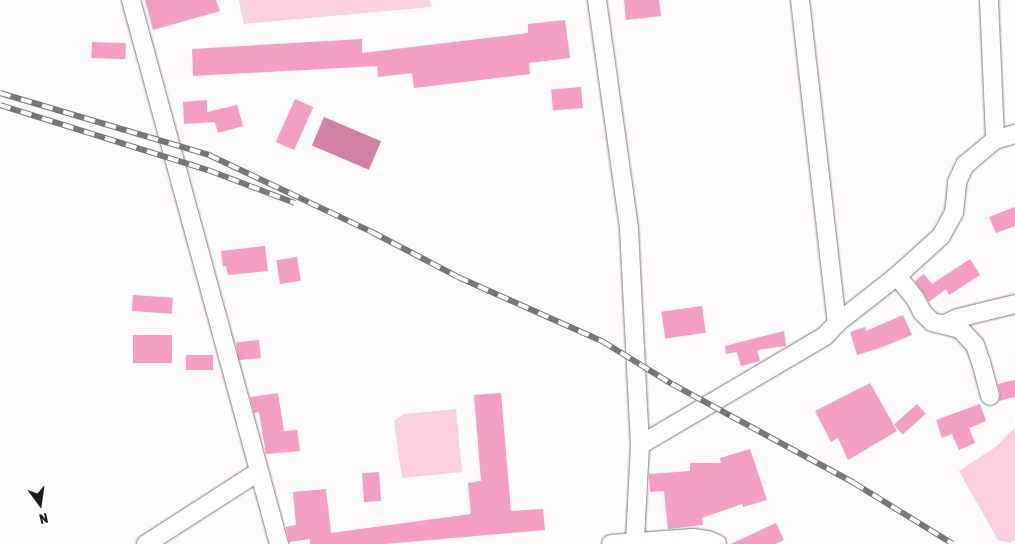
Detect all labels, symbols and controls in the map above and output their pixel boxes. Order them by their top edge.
north arrow [15,479,65,529]
text: N [38,510,50,527]

